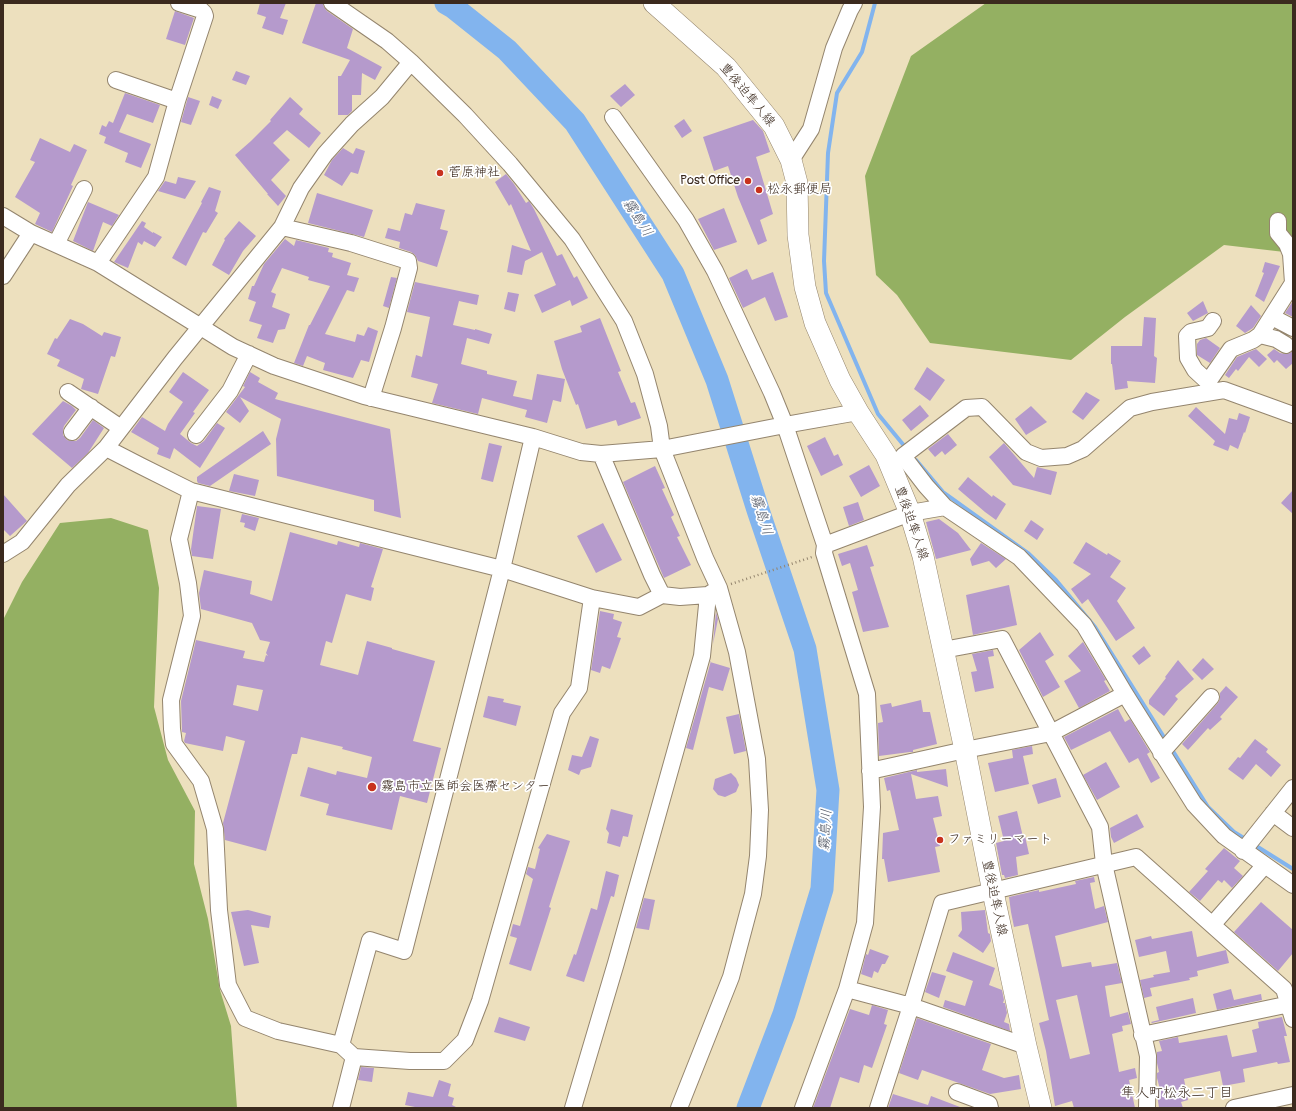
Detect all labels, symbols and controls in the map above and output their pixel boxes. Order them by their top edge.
street label: 豊後迫隼人線 [716,60,778,130]
place label: 菅原神社 [448,165,500,181]
marker: 菅原神社 [435,168,445,178]
place label: Post Office [680,173,740,189]
marker: Post Office [743,176,753,186]
place label: 松永郵便局 [767,182,832,198]
marker: 松永郵便局 [754,185,764,195]
water label: 霧島川 [619,196,655,240]
street label: 豊後迫隼人線 [891,484,931,562]
water label: 霧島川 [747,492,775,538]
place label: 霧島市立医師会医療センター [381,779,550,795]
marker: 霧島市立医師会医療センター [366,781,378,793]
water label: 霧島川 [816,808,836,852]
place label: ファミリーマート [948,832,1052,848]
marker: ファミリーマート [935,835,945,845]
street label: 豊後迫隼人線 [978,858,1010,938]
district label: 隼人町松永二丁目 [1121,1085,1233,1101]

